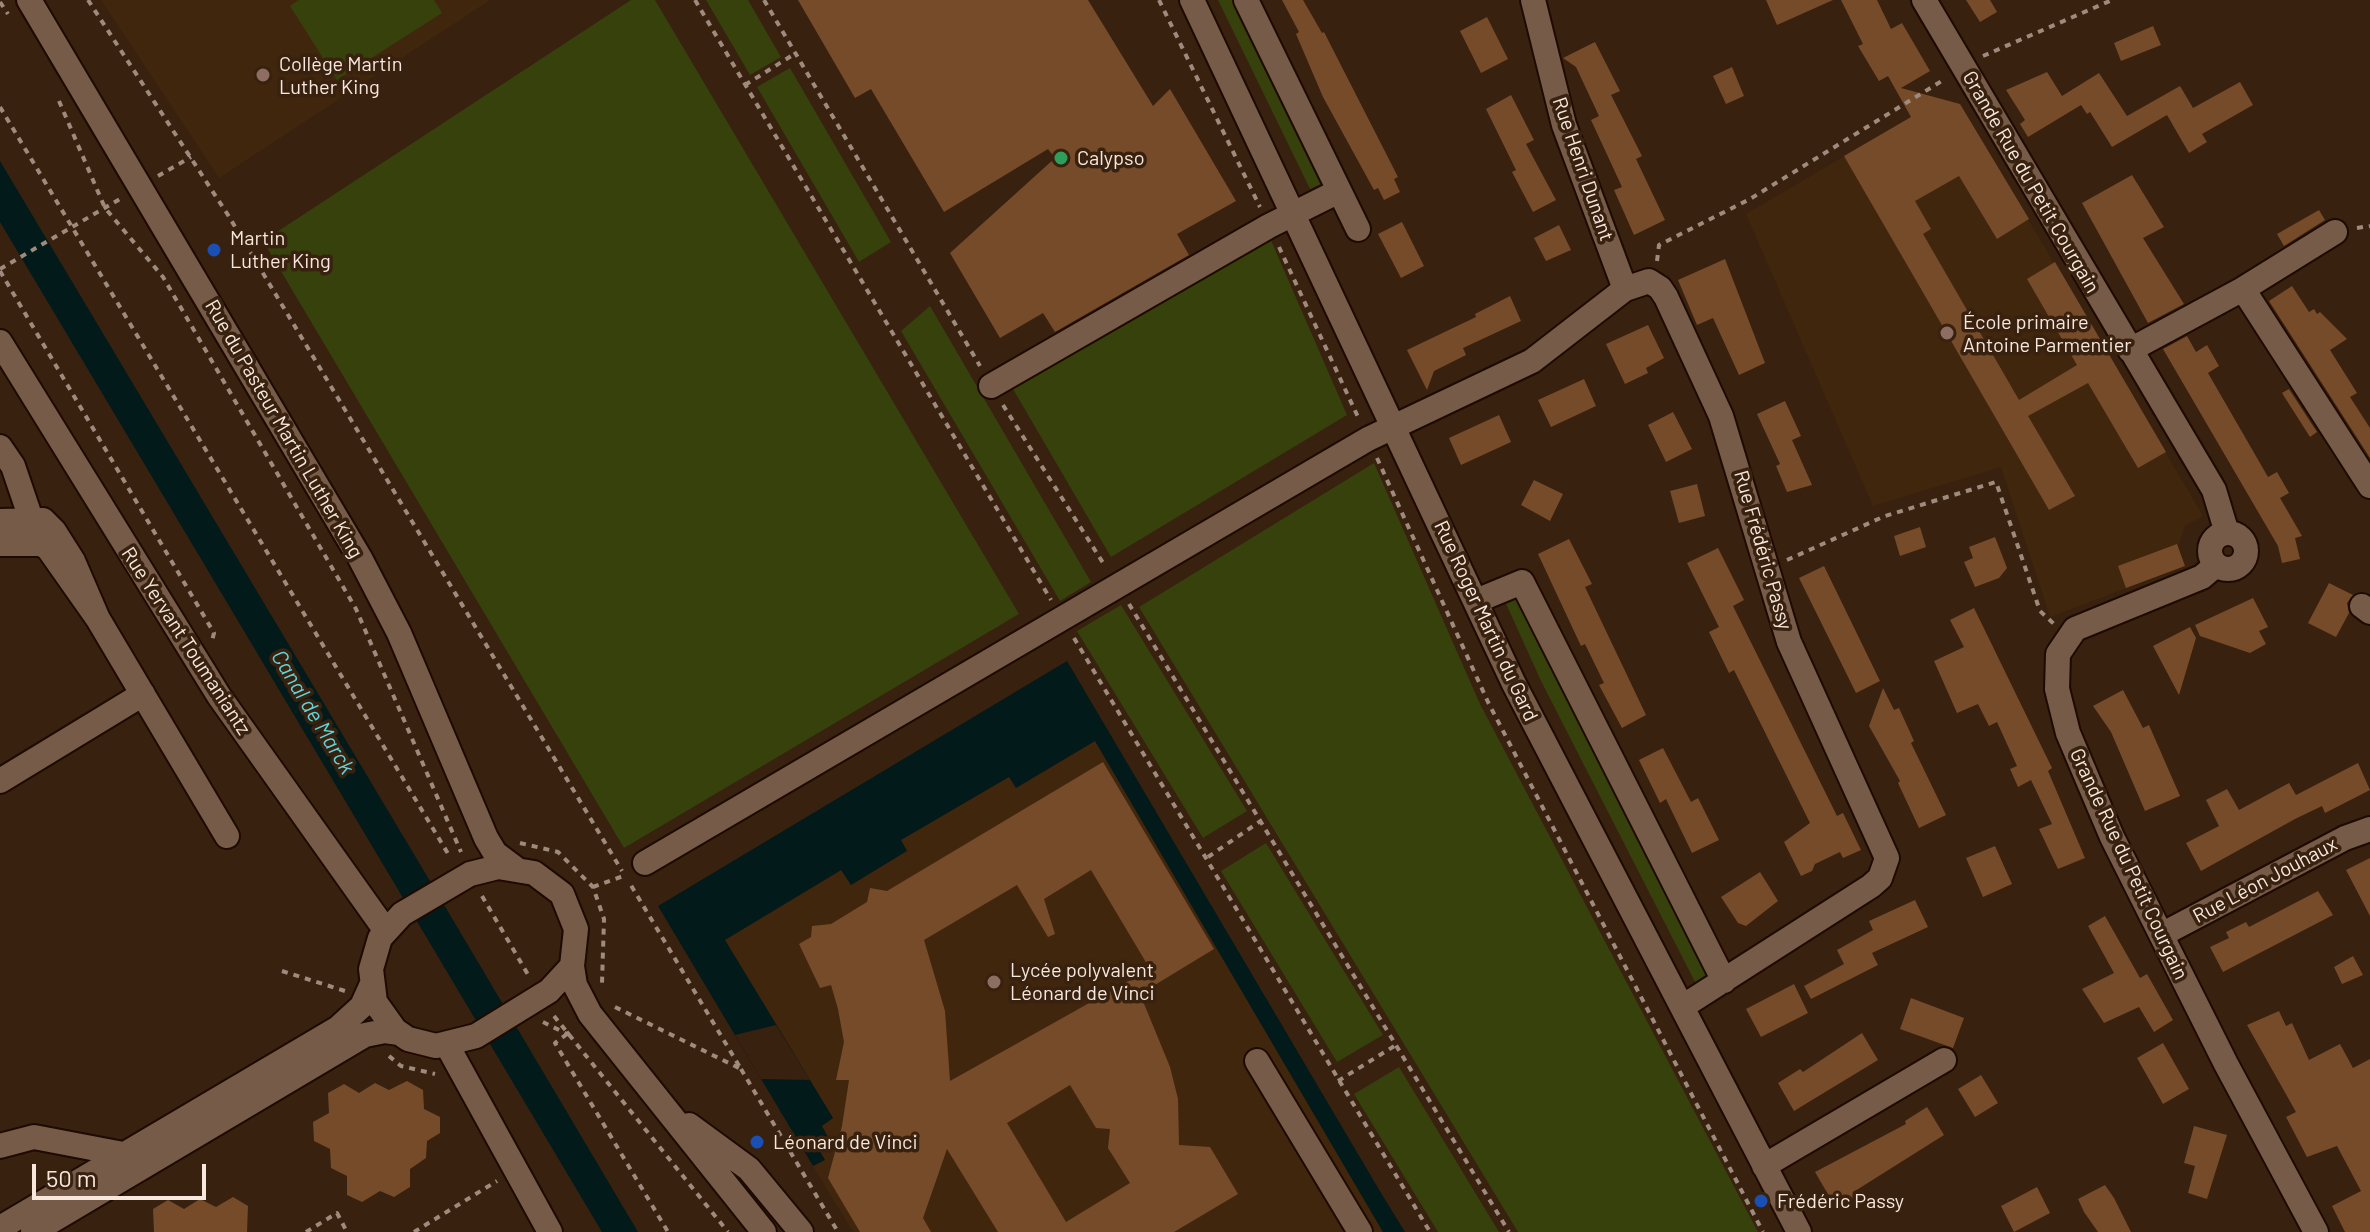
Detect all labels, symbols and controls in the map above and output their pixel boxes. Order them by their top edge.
place label: Collège Martin Luther King [279,52,402,99]
marker: Collège Martin Luther King [254,66,272,84]
street label: Grande Rue du Petit Courgain [1957,67,2105,297]
street label: Rue Henri Dunant [1547,94,1619,244]
place label: Calypso [1077,146,1145,170]
marker: Calypso [1052,149,1070,167]
place label: Martin Luther King [230,226,331,273]
marker: Martin Luther King [205,241,223,259]
street label: Rue du Pasteur Martin Luther King [200,295,368,563]
place label: École primaire Antoine Parmentier [1963,310,2132,357]
marker: École primaire Antoine Parmentier [1938,324,1956,342]
street label: Rue Frédéric Passy [1729,468,1797,632]
street label: Rue Roger Martin du Gard [1429,517,1543,725]
street label: Rue Yervant Toumaniantz [116,543,256,739]
water label: Canal de Marck [266,645,360,779]
street label: Grande Rue du Petit Courgain [2065,745,2193,983]
street label: Rue Léon Jouhaux [2189,832,2341,928]
place label: Lycée polyvalent Léonard de Vinci [1010,958,1155,1005]
marker: Lycée polyvalent Léonard de Vinci [985,973,1003,991]
place label: Léonard de Vinci [773,1130,918,1154]
marker: Léonard de Vinci [748,1133,766,1151]
scale bar [36,1148,210,1198]
text: 50 m [46,1163,97,1192]
place label: Frédéric Passy [1777,1189,1904,1213]
marker: Frédéric Passy [1752,1192,1770,1210]

